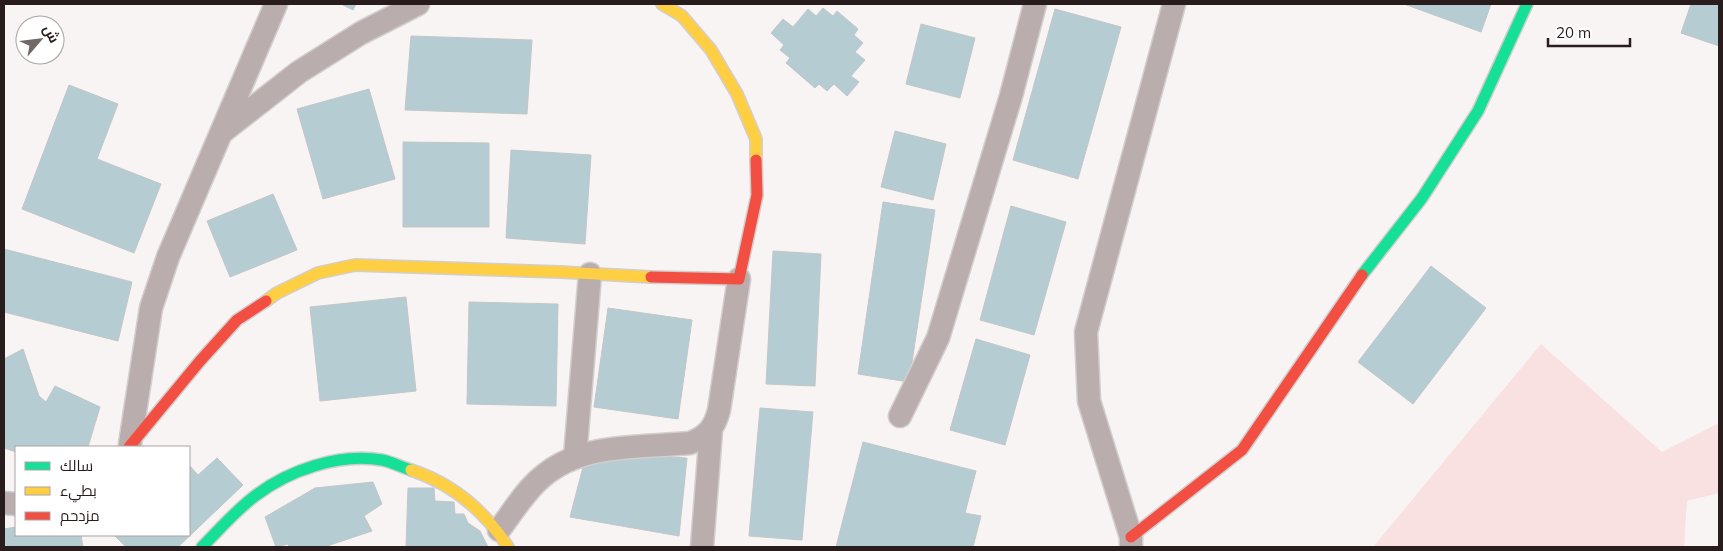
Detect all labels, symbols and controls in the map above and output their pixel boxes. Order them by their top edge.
north arrow [15,15,65,65]
scale bar [1548,15,1630,47]
text: ش [39,22,64,46]
text: 20 m [1556,23,1591,42]
legend [15,446,190,536]
text: سالك [60,456,93,475]
text: بطيء [60,481,97,503]
text: مزدحم [60,506,100,526]

